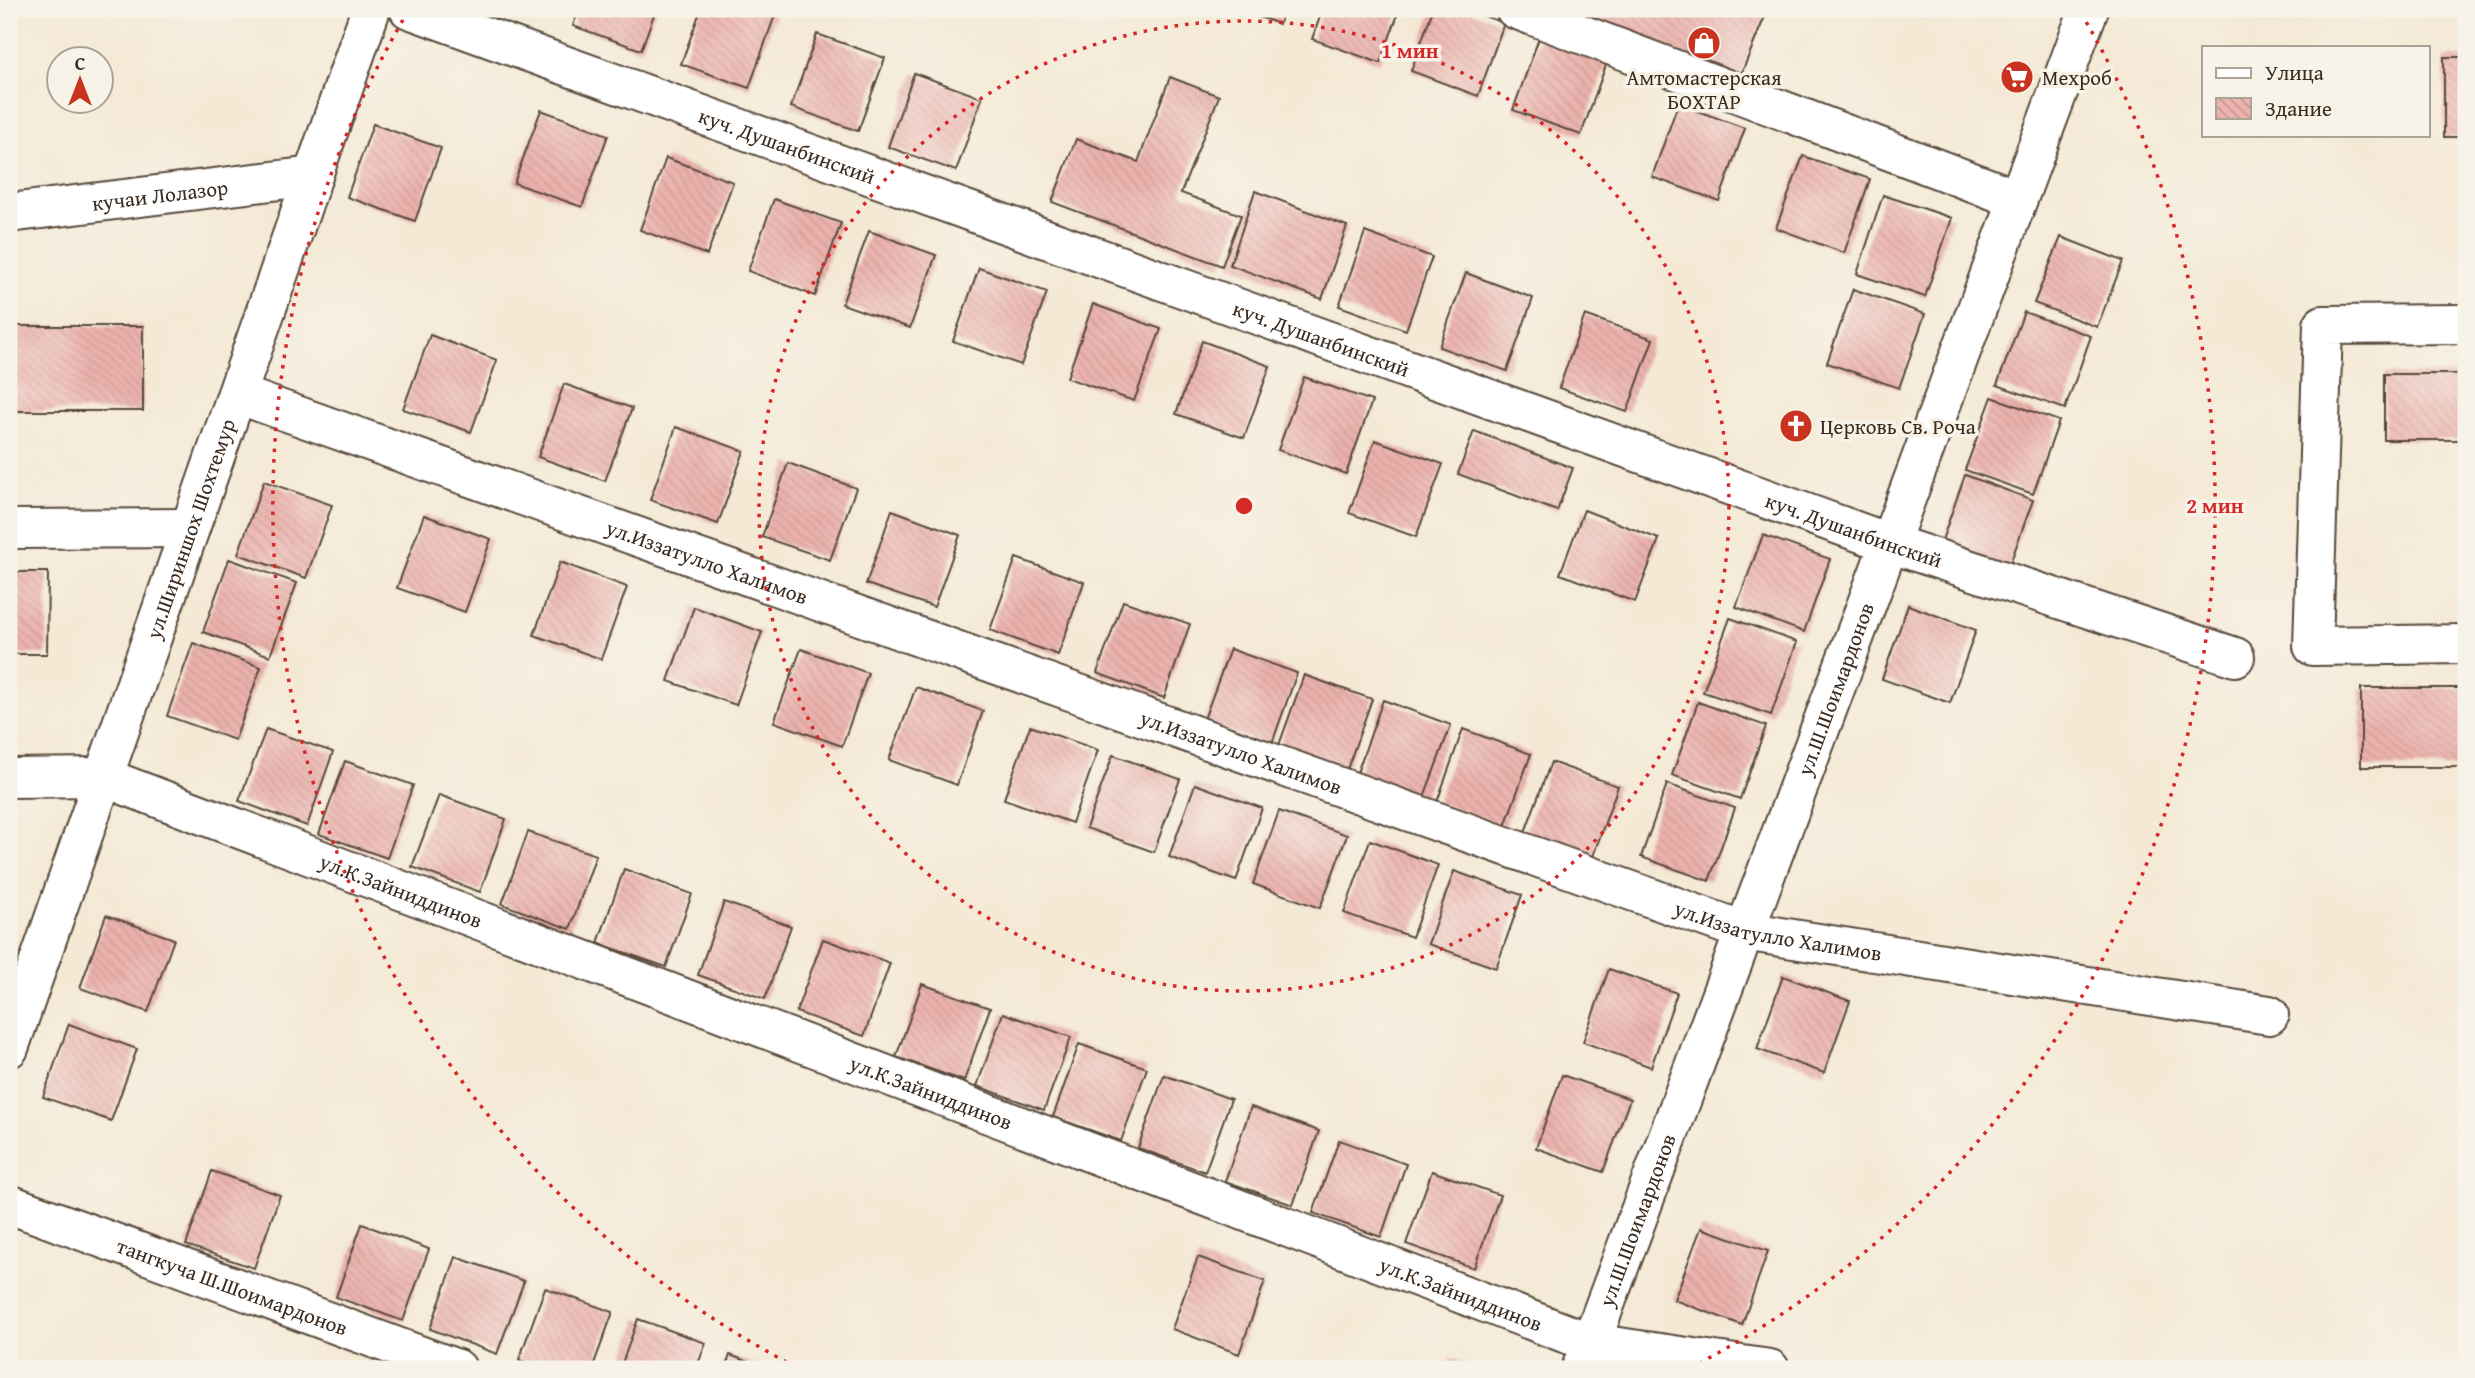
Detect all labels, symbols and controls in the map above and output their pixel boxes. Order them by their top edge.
shop icon: Амтомастерская БОХТАР [1685,24,1723,62]
text: 1 мин [1381,35,1439,66]
north arrow [46,46,116,116]
legend [2202,46,2430,136]
text: С [75,49,86,77]
text: Улица [2265,57,2324,88]
supermarket icon: Мехроб [1998,58,2036,96]
place label: Амтомастерская БОХТАР [1626,62,1782,117]
place label: Мехроб [2042,62,2112,93]
text: Здание [2265,93,2332,124]
street label: куч. Душанбинский [695,99,880,192]
street label: кучаи Лолазор [90,171,230,218]
street label: куч. Душанбинский [1229,292,1414,384]
church icon: Церковь Св. Роча [1777,407,1815,445]
place label: Церковь Св. Роча [1820,411,1976,442]
street label: ул.Шириншох Шохтемур [137,414,243,644]
street label: куч. Душанбинский [1761,484,1947,575]
text: 2 мин [2186,490,2244,521]
centre of rings [1232,494,1256,518]
street label: ул.Иззатулло Халимов [601,511,812,612]
street label: ул.Ш.Шоимардонов [1788,598,1881,781]
street label: ул.Иззатулло Халимов [1135,701,1346,802]
street label: ул.К.Зайниддинов [314,845,487,935]
street label: ул.Иззатулло Халимов [1669,892,1884,968]
street label: ул.К.Зайниддинов [844,1047,1017,1137]
street label: ул.Ш.Шоимардонов [1590,1129,1683,1312]
street label: тангкуча Ш.Шоимардонов [113,1230,352,1343]
street label: ул.К.Зайниддинов [1374,1248,1547,1339]

